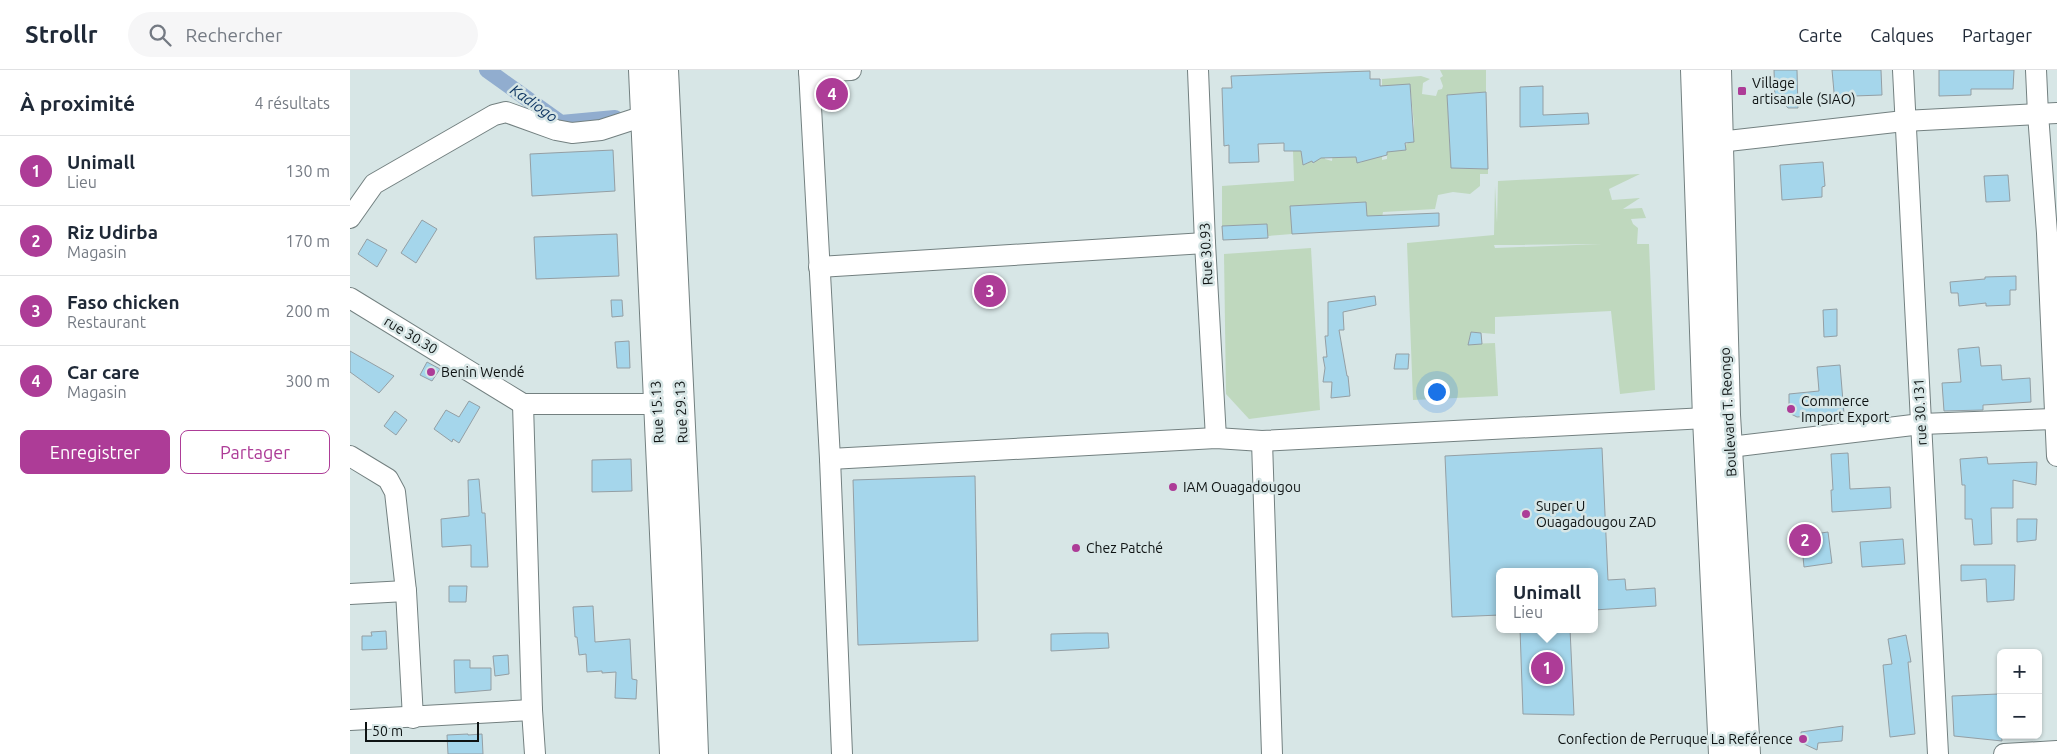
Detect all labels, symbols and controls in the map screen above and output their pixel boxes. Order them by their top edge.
search box [128,12,478,57]
text: Strollr [25,21,98,48]
icon: search [146,21,174,49]
text: Rechercher [186,24,283,46]
text: Carte [1798,25,1842,45]
text: Calques [1870,25,1934,45]
text: Partager [1962,25,2032,45]
pin: 4 [816,75,848,113]
place label: Village artisanale (SIAO) [1752,75,1856,107]
water label: Kadiogo [507,81,561,125]
marker: Village artisanale (SIAO) [1736,85,1748,97]
text: À proximité [20,91,135,115]
text: 4 résultats [254,94,330,112]
text: Unimall [67,151,135,173]
text: 1 [31,162,41,180]
text: 130 m [285,162,330,180]
text: Lieu [67,173,97,191]
text: Riz Udirba [67,221,158,243]
street label: Rue 30.93 [1196,222,1216,286]
text: 2 [31,232,41,250]
text: 170 m [285,232,330,250]
text: Magasin [67,243,127,261]
pin: 3 [974,272,1006,310]
text: Faso chicken [67,291,180,313]
text: 3 [31,302,41,320]
text: 200 m [285,302,330,320]
text: Restaurant [67,313,146,331]
street label: rue 30.30 [381,313,441,357]
street label: Boulevard T. Reongo [1717,347,1739,477]
text: Car care [67,361,140,383]
place label: Benin Wendé [441,364,525,380]
marker: Benin Wendé [425,366,437,378]
text: 4 [31,372,41,390]
text: 300 m [285,372,330,390]
street label: rue 30.131 [1910,378,1930,446]
your location [1424,379,1450,405]
street label: Rue 15.13 [647,380,667,444]
street label: Rue 29.13 [671,380,691,444]
text: Magasin [67,383,127,401]
place label: Commerce Import Export [1801,393,1890,425]
marker: Commerce Import Export [1785,403,1797,415]
button: Enregistrer [20,430,170,474]
button: Partager [180,430,330,474]
place label: IAM Ouagadougou [1183,479,1301,495]
marker: IAM Ouagadougou [1167,481,1179,493]
place label: Super U Ouagadougou ZAD [1536,498,1656,530]
marker: Super U Ouagadougou ZAD [1520,508,1532,520]
pin: 2 [1789,521,1821,559]
place label: Chez Patché [1086,540,1163,556]
marker: Chez Patché [1070,542,1082,554]
popup [1496,568,1598,633]
text: Unimall [1513,581,1581,603]
text: Lieu [1513,603,1543,621]
pin: 1 [1531,649,1563,687]
map controls [1997,649,2042,739]
button: + [1997,649,2042,694]
button: − [1997,694,2042,739]
scale bar [365,719,479,742]
text: 50 m [372,723,403,739]
place label: Confection de Perruque La Reférence [1558,731,1793,747]
marker: Confection de Perruque La Reférence [1797,733,1809,745]

